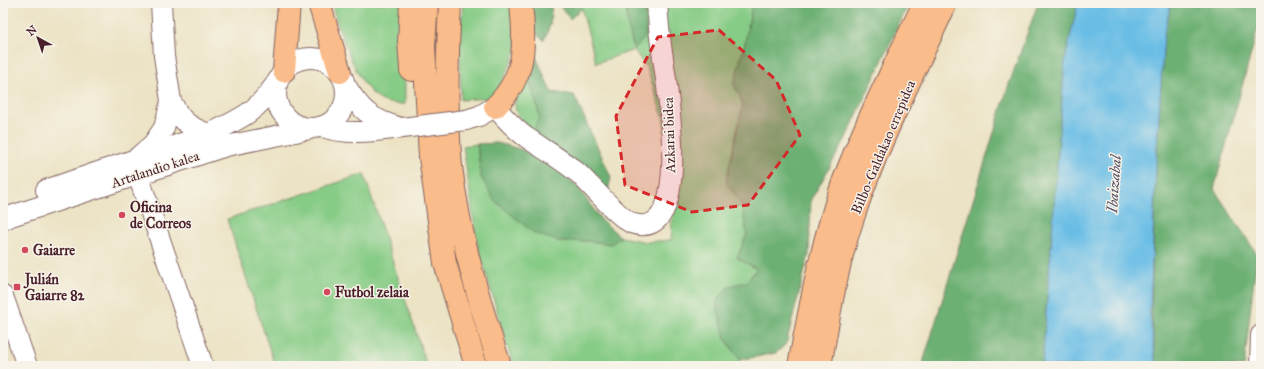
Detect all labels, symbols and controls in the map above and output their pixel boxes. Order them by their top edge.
north arrow [18,18,58,58]
text: N [24,22,40,39]
street label: Bilbo-Galdakao errepidea [848,78,919,217]
street label: Azkarai bidea [660,97,679,174]
street label: Artalandio kalea [108,147,201,192]
water label: Ibaizabal [1103,153,1125,214]
place label: Oficina de Correos [130,199,191,232]
marker: Oficina de Correos [117,210,127,220]
place label: Gaiarre [33,242,75,259]
marker: Gaiarre [20,245,30,255]
place label: Julián Gaiarre 82 [23,271,86,304]
marker: Julián Gaiarre 82 [12,282,22,292]
place label: Futbol zelaia [335,284,410,301]
marker: Futbol zelaia [322,287,332,297]

